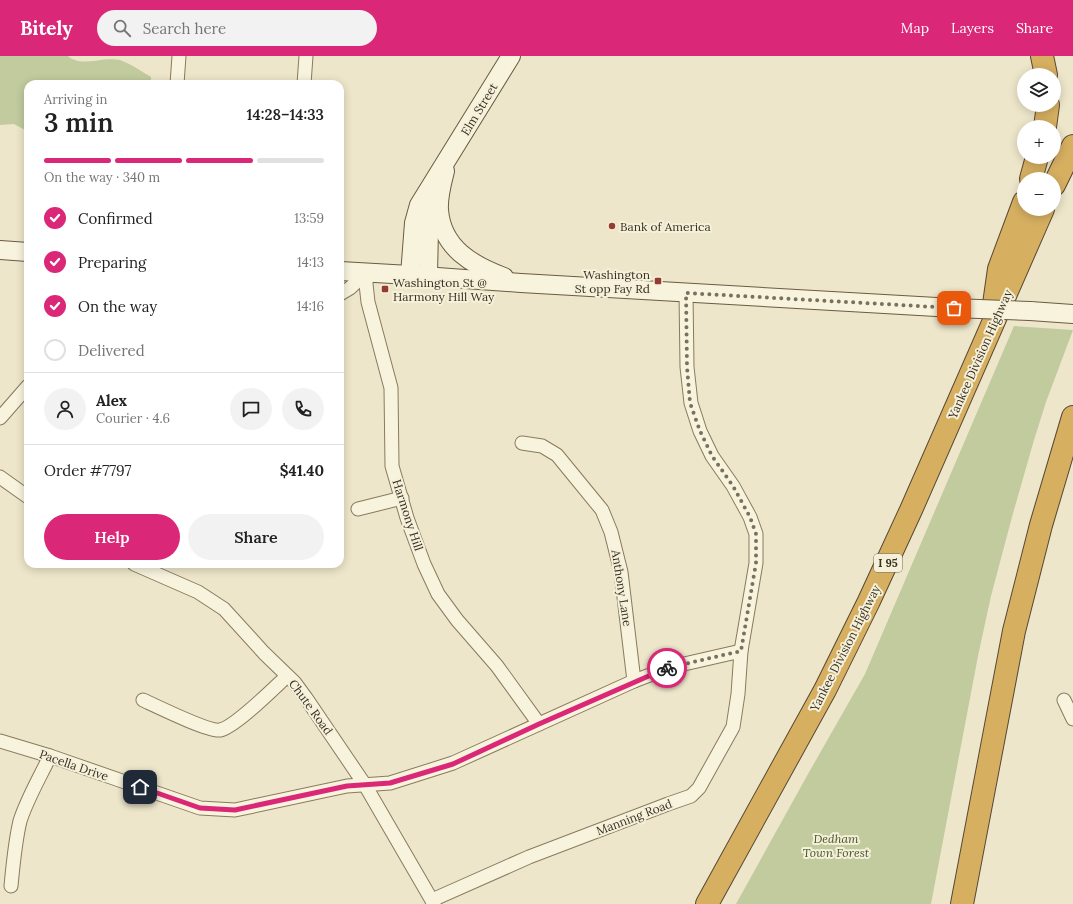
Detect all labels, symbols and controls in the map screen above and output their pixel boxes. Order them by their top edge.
search box [97,10,377,46]
text: Bitely [20,16,73,40]
icon: search [111,17,133,39]
text: Search here [143,19,226,38]
text: Map [901,19,929,37]
text: Layers [951,19,994,37]
text: Share [1016,19,1053,37]
map controls [1017,68,1061,216]
button: layers [1017,68,1061,112]
street label: Elm Street [457,80,501,138]
text: Arriving in [44,91,107,108]
text: 14:28–14:33 [247,105,324,124]
text: 3 min [44,106,114,139]
button: + [1017,120,1061,164]
text: On the way · 340 m [44,169,160,186]
button: − [1017,172,1061,216]
icon: check [44,207,66,229]
text: Confirmed [78,209,153,228]
text: 13:59 [294,210,324,227]
place label: Bank of America [620,219,711,234]
marker: Bank of America [607,221,617,231]
icon: check [44,251,66,273]
text: Preparing [78,253,146,272]
text: 14:13 [297,254,324,271]
place label: Washington St opp Fay Rd [575,267,650,296]
place label: Washington St @ Harmony Hill Way [393,275,495,304]
marker: Washington St opp Fay Rd [653,276,663,286]
marker: Washington St @ Harmony Hill Way [380,284,390,294]
street label: Yankee Division Highway [944,287,1016,422]
pin [937,291,971,325]
icon: check [44,295,66,317]
text: On the way [78,297,157,316]
icon: bag [943,297,965,319]
text: 14:16 [297,298,324,315]
text: Delivered [78,341,145,360]
button: person [44,388,86,430]
button: chat [230,388,272,430]
button: phone [282,388,324,430]
text: Alex [96,391,127,410]
text: Courier · 4.6 [96,410,170,427]
text: Order #7797 [44,461,131,480]
text: $41.40 [280,461,324,480]
street label: Harmony Hill [389,477,427,553]
button: Help [44,514,180,560]
button: Share [188,514,324,560]
street label: Anthony Lane [608,548,636,628]
road number: I 95 [874,554,902,572]
street label: Yankee Division Highway [806,582,884,715]
courier [647,648,687,688]
icon: bike [656,657,678,679]
street label: Chute Road [286,676,336,738]
street label: Pacella Drive [37,746,111,784]
pin [123,770,157,804]
icon: home [129,776,151,798]
street label: Manning Road [594,796,674,838]
park label: Dedham Town Forest [803,831,870,860]

